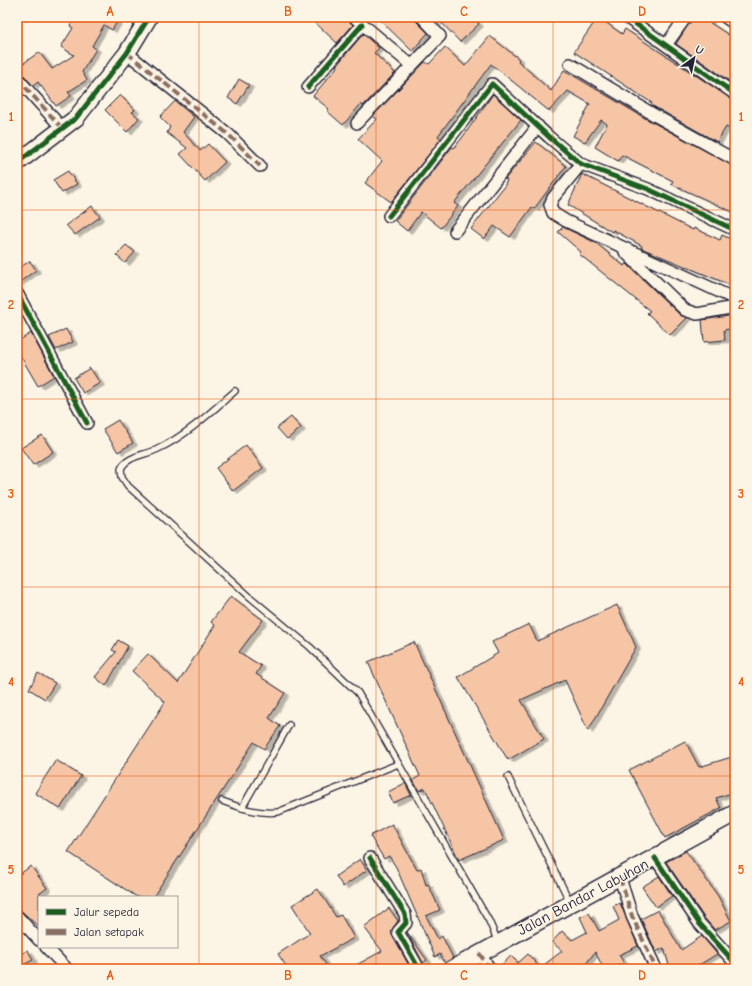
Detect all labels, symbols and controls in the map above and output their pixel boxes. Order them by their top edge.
text: A [106,4,114,19]
text: B [284,4,292,19]
text: C [460,4,468,19]
text: D [638,4,646,19]
north arrow [674,38,714,78]
text: U [693,43,706,57]
text: 1 [8,109,14,124]
text: 1 [738,109,744,124]
text: 2 [8,297,14,312]
text: 2 [738,297,744,312]
text: 3 [8,486,14,501]
text: 3 [738,486,744,501]
text: 4 [8,674,14,689]
text: 4 [738,674,744,689]
street label: Jalan Bandar Labuhan [514,855,652,939]
text: 5 [8,862,15,877]
text: 5 [738,862,745,877]
legend [38,896,178,948]
text: Jalur sepeda [74,905,139,919]
text: Jalan setapak [74,925,144,939]
text: A [106,968,114,983]
text: B [284,968,292,983]
text: C [460,968,468,983]
text: D [638,968,646,983]

